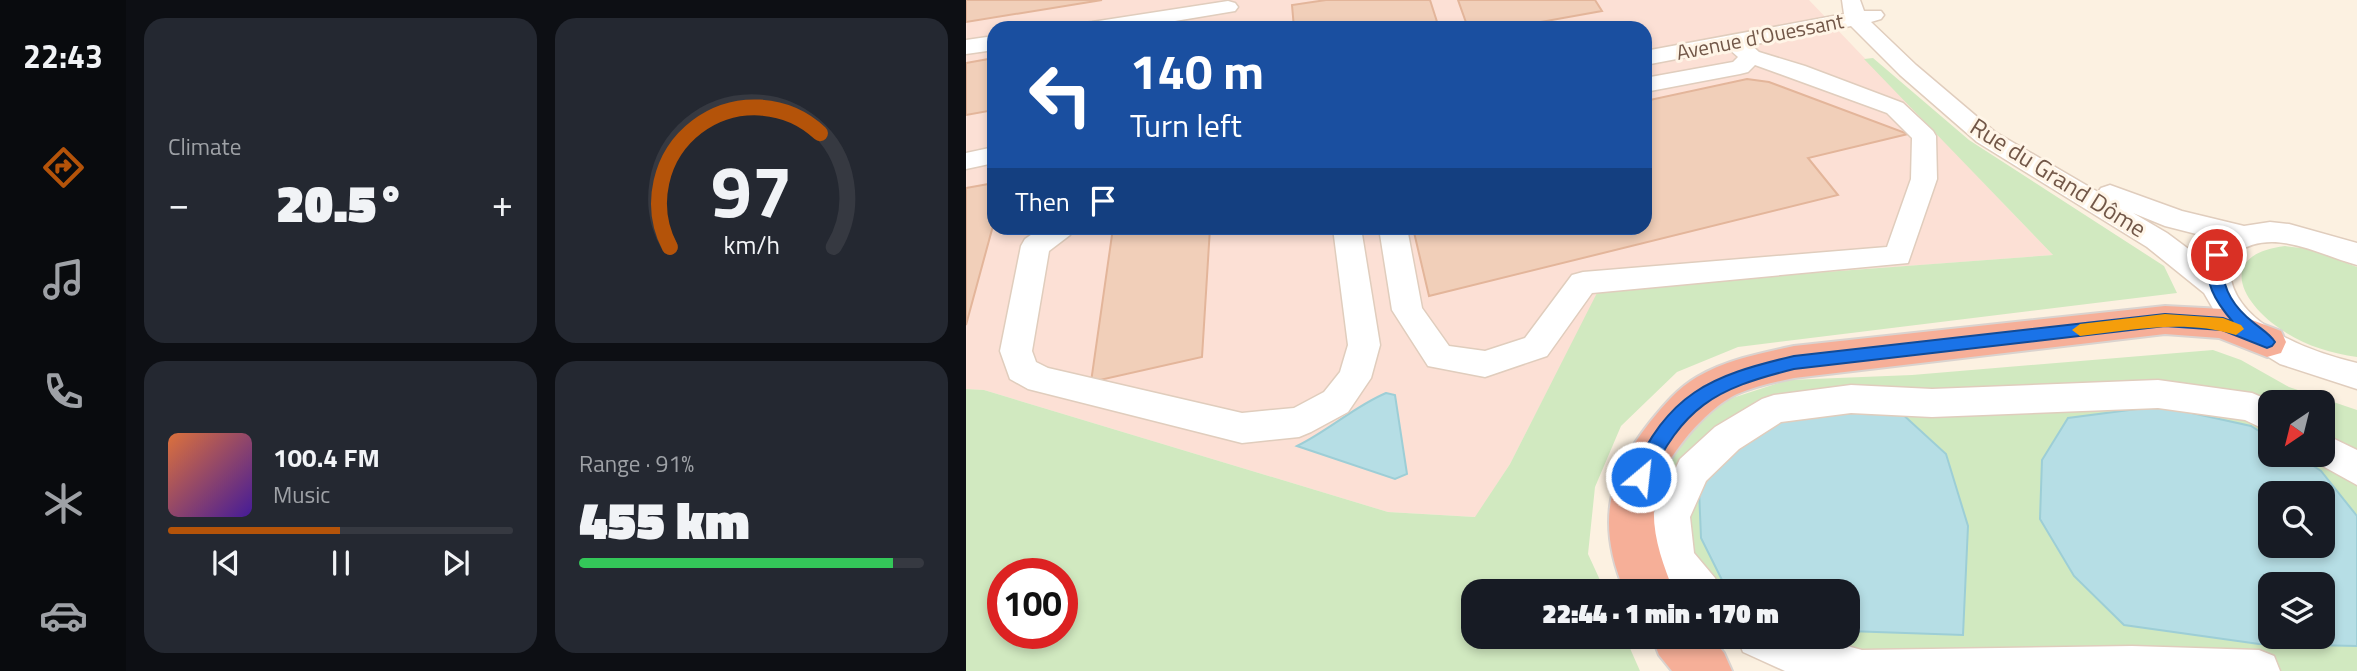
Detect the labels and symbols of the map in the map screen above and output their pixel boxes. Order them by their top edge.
street label: Avenue d'Ouessant [1673,4,1847,68]
street label: Rue du Grand Dôme [1963,108,2154,246]
pin [2187,225,2247,285]
north arrow [2258,390,2334,467]
position arrow [1604,440,1678,514]
speed limit sign: 100 [987,558,1078,649]

